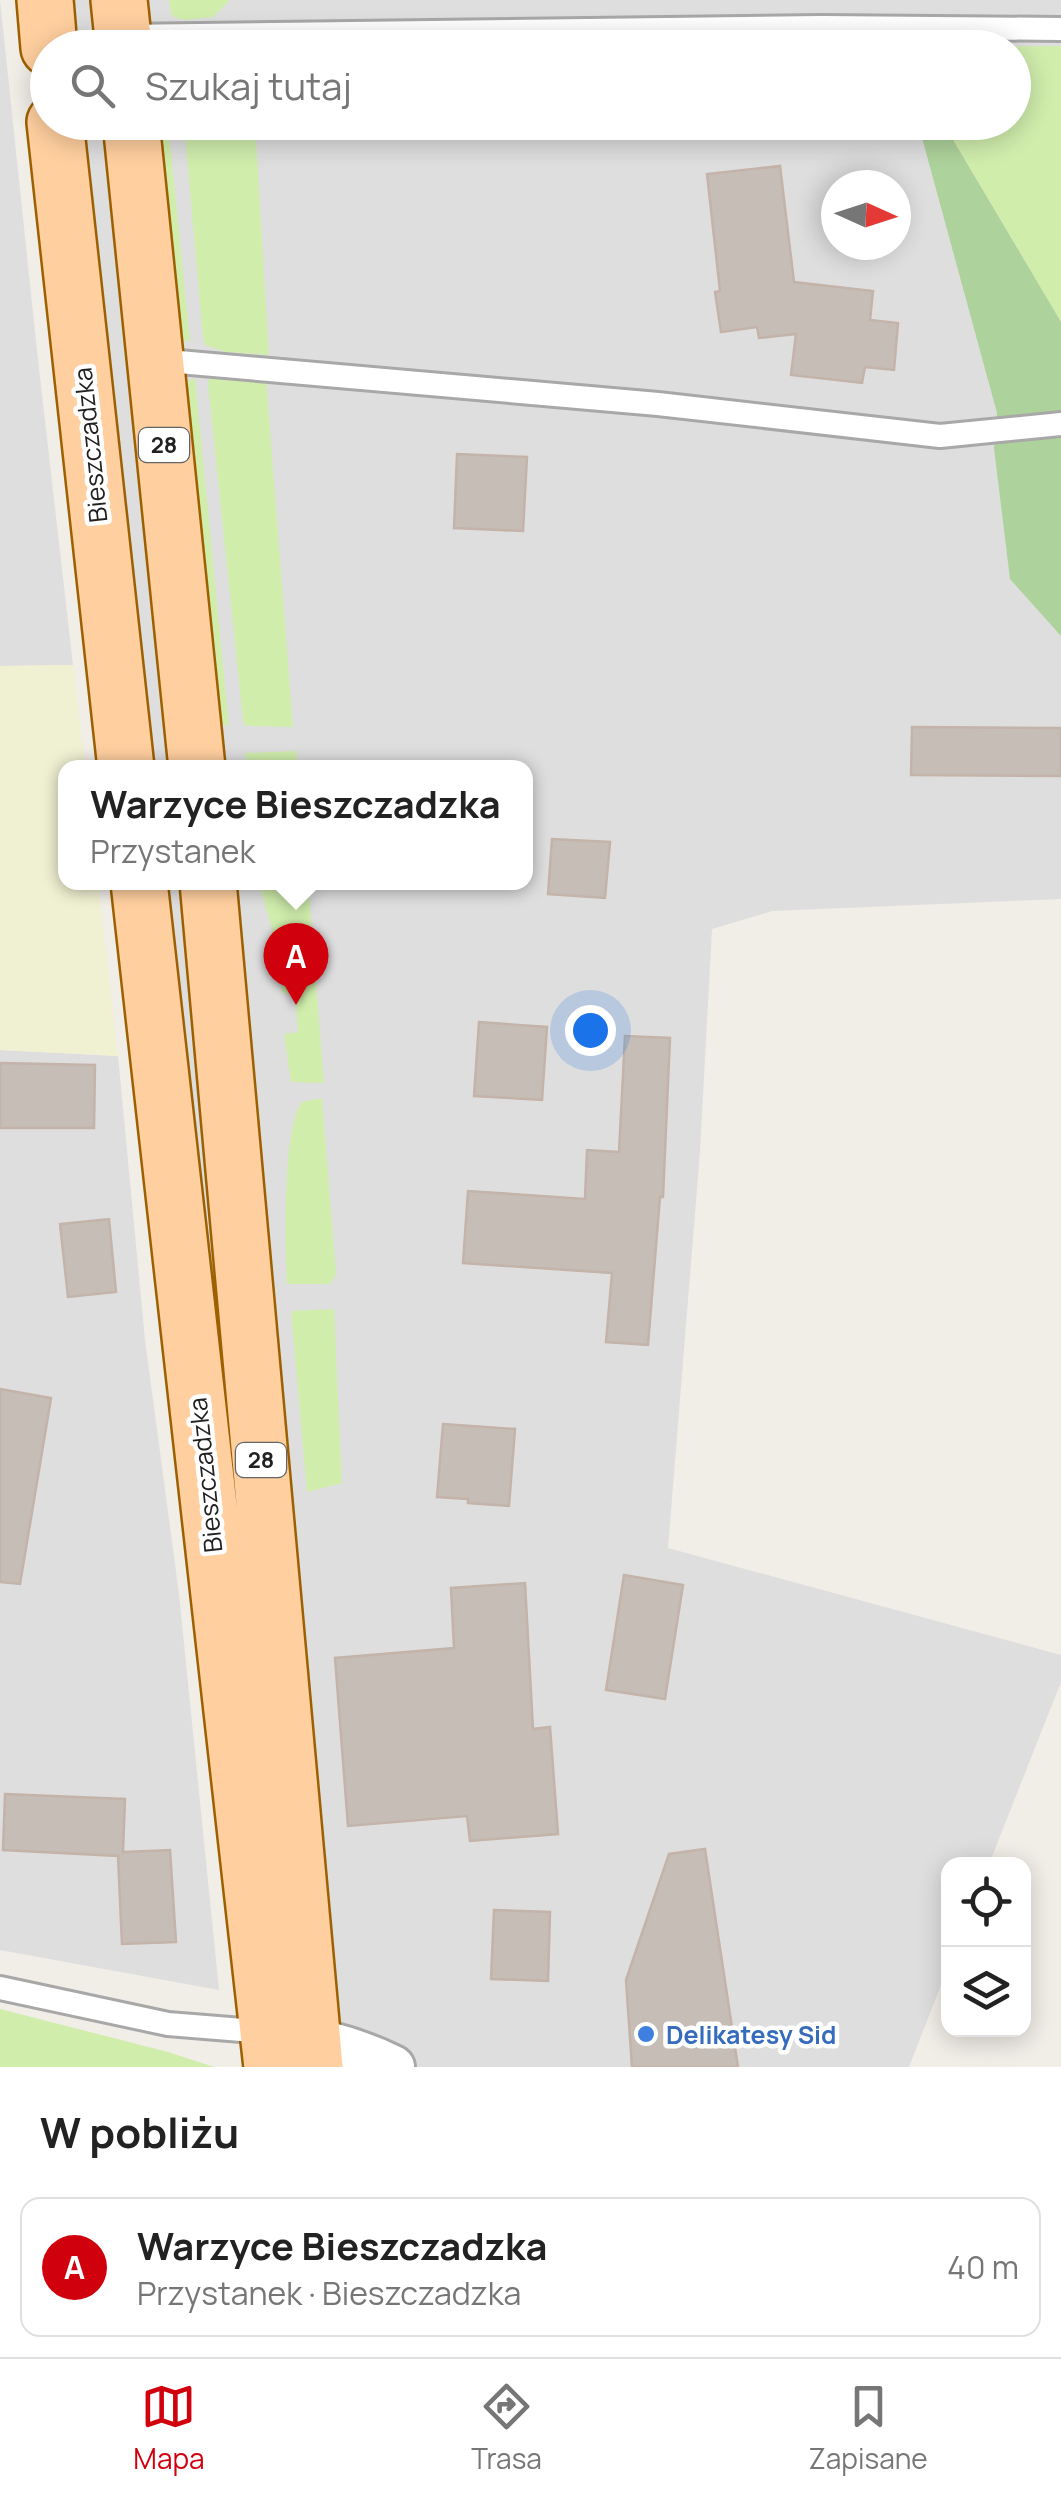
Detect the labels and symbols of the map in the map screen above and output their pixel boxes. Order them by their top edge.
north arrow [821,170,911,260]
street label: Bieszczadzka [64,366,116,524]
road number: 28 [139,428,189,462]
pin: A [264,922,328,1005]
your location [565,1005,616,1056]
street label: Bieszczadzka [179,1396,231,1554]
road number: 28 [236,1443,286,1477]
place label: Delikatesy Sid [666,2017,837,2052]
marker: Delikatesy Sid [635,2023,657,2045]

